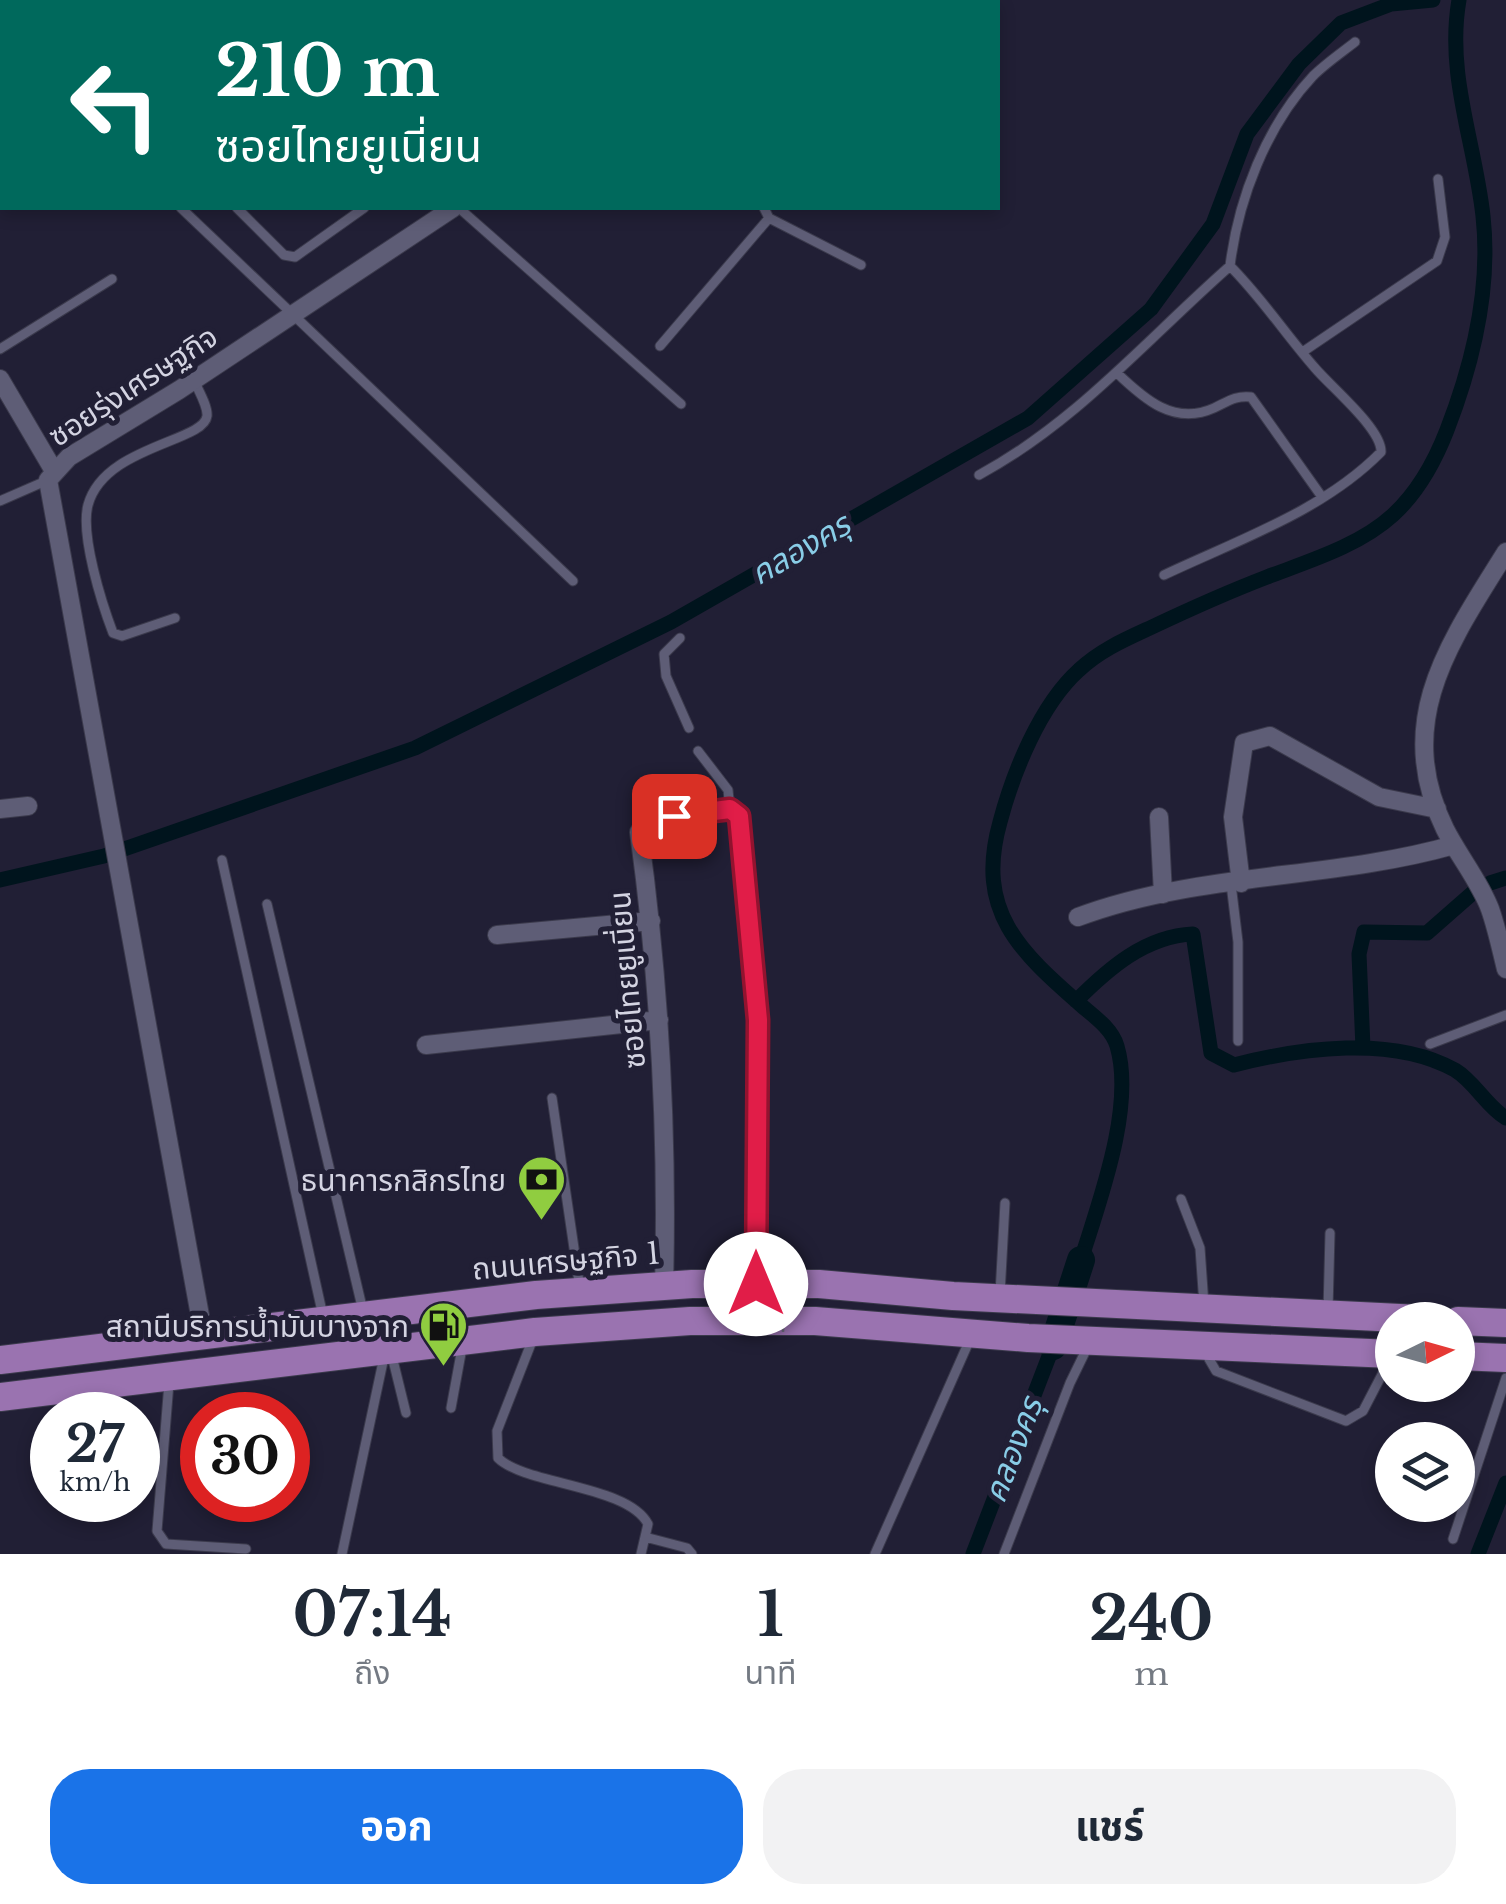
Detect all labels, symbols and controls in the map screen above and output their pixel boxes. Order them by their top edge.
text: 210 m [215,28,440,115]
icon: left [50,40,180,170]
text: ซอยไทยยูเนี่ยน [215,118,482,174]
street label: ซอยรุ่งเศรษฐกิจ [42,318,224,454]
water label: คลองครุ [743,503,859,594]
pin [632,774,717,859]
icon: arrive [647,789,702,844]
street label: ซอยไทยยูเนี่ยน [599,890,653,1070]
bank icon: ธนาคารกสิกรไทย [515,1154,567,1222]
place label: ธนาคารกสิกรไทย [301,1162,506,1199]
position arrow [704,1232,808,1336]
street label: ถนนเศรษฐกิจ 1 [471,1234,661,1288]
fuel station icon: สถานีบริการน้ำมันบางจาก [418,1300,470,1368]
north arrow [1375,1302,1475,1402]
map controls [1375,1302,1475,1522]
place label: สถานีบริการน้ำมันบางจาก [106,1306,409,1345]
water label: คลองครุ [975,1390,1052,1508]
speed limit sign: 30 [180,1392,310,1522]
text: 27 [66,1413,124,1476]
button: layers [1375,1422,1475,1522]
text: km/h [60,1467,130,1498]
text: 07:14 [293,1578,452,1652]
text: 1 [757,1578,784,1652]
text: 240 [1089,1582,1213,1656]
text: ถึง [354,1653,390,1693]
text: นาที [745,1653,797,1693]
text: m [1134,1654,1168,1694]
button: ออก [50,1769,743,1884]
button: แชร์ [763,1769,1456,1884]

